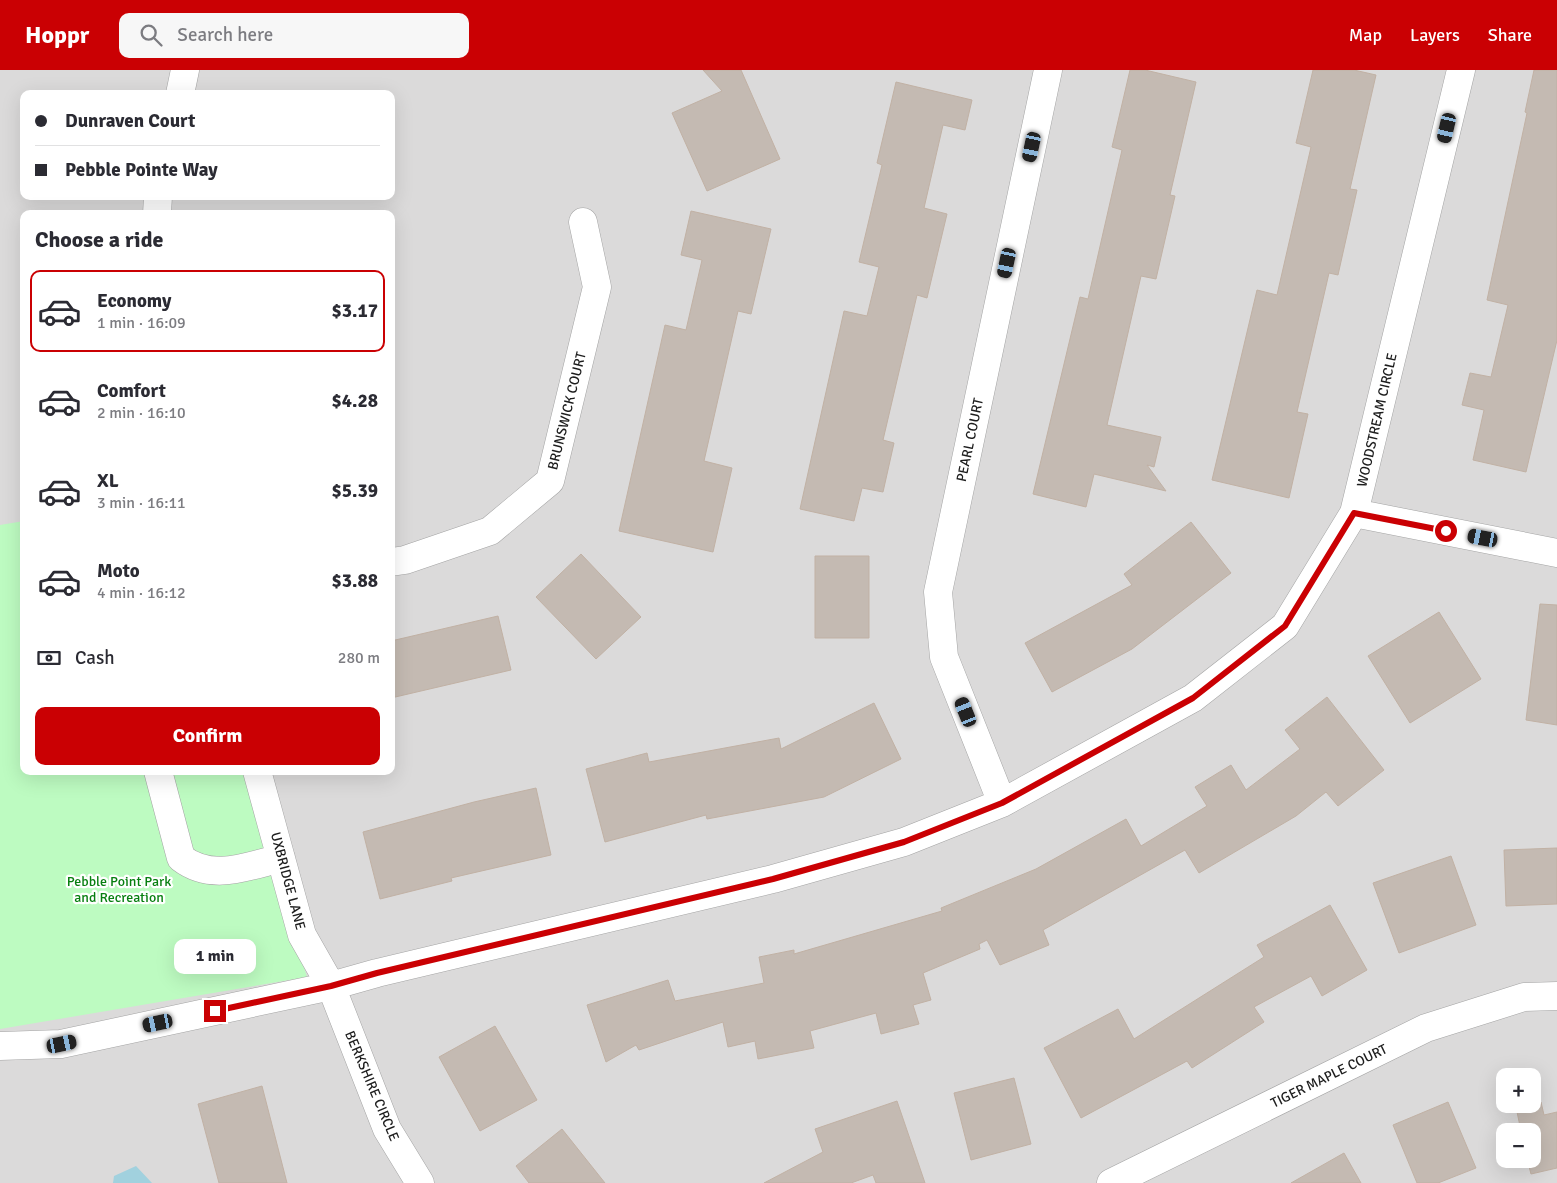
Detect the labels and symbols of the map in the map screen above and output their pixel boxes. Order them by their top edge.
car [1436,112,1457,144]
car [1021,131,1042,163]
car [996,247,1017,279]
street label: BRUNSWICK COURT [544,350,590,472]
street label: WOODSTREAM CIRCLE [1353,351,1401,489]
street label: PEARL COURT [953,396,987,483]
route start [1435,520,1457,542]
car [1466,528,1499,548]
car [953,695,978,729]
street label: UXBRIDGE LANE [267,830,309,932]
park label: Pebble Point Park and Recreation [67,873,171,906]
callout: 1 min [174,938,256,974]
route end [204,1000,226,1022]
car [141,1013,174,1033]
street label: BERKSHIRE CIRCLE [341,1028,403,1144]
car [45,1034,78,1054]
street label: TIGER MAPLE COURT [1268,1040,1390,1112]

